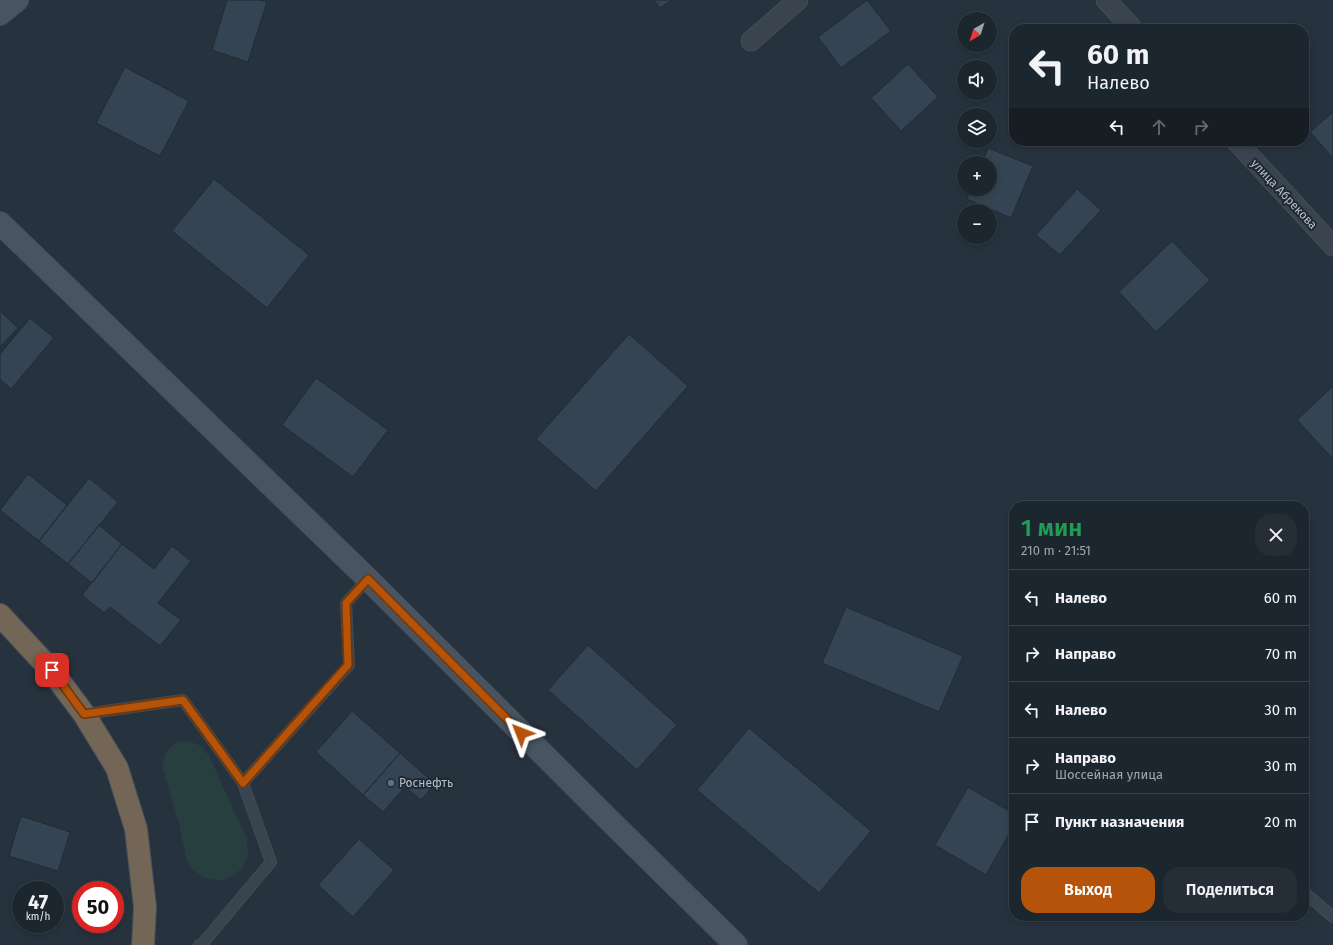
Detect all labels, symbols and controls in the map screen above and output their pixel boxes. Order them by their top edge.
north arrow [957,12,997,52]
map controls [957,12,997,244]
text: 60 m [1087,38,1149,71]
icon: left [1021,40,1073,92]
button: sound [957,60,997,100]
text: Налево [1087,72,1150,94]
button: layers [957,108,997,148]
icon: left [1106,116,1128,138]
icon: ahead [1148,116,1170,138]
icon: right [1190,116,1212,138]
button: + [957,156,997,196]
street label: улица Абрекова [1248,156,1320,232]
button: − [957,204,997,244]
text: 1 мин [1021,514,1082,542]
button: close [1255,514,1297,556]
text: 210 m · 21:51 [1021,543,1091,558]
icon: left [1021,587,1043,609]
text: Налево [1055,589,1107,607]
text: 60 m [1264,589,1297,607]
icon: right [1021,643,1043,665]
text: Направо [1055,645,1116,663]
text: 70 m [1265,645,1297,663]
pin [35,653,69,687]
icon: arrive [41,659,63,681]
icon: left [1021,699,1043,721]
text: Налево [1055,701,1107,719]
text: 30 m [1264,701,1297,719]
position arrow [500,712,542,754]
text: Направо [1055,749,1116,767]
icon: right [1021,755,1043,777]
text: 30 m [1264,757,1297,775]
text: Шоссейная улица [1055,767,1163,782]
place label: Роснефть [399,776,453,790]
marker: Роснефть [386,778,396,788]
icon: arrive [1021,811,1043,833]
text: Пункт назначения [1055,813,1184,831]
text: 20 m [1264,813,1297,831]
button: Выход [1021,867,1155,913]
button: Поделиться [1163,867,1297,913]
speed limit sign: 50 [72,881,124,933]
text: 47 [28,890,48,914]
text: km/h [26,911,50,923]

